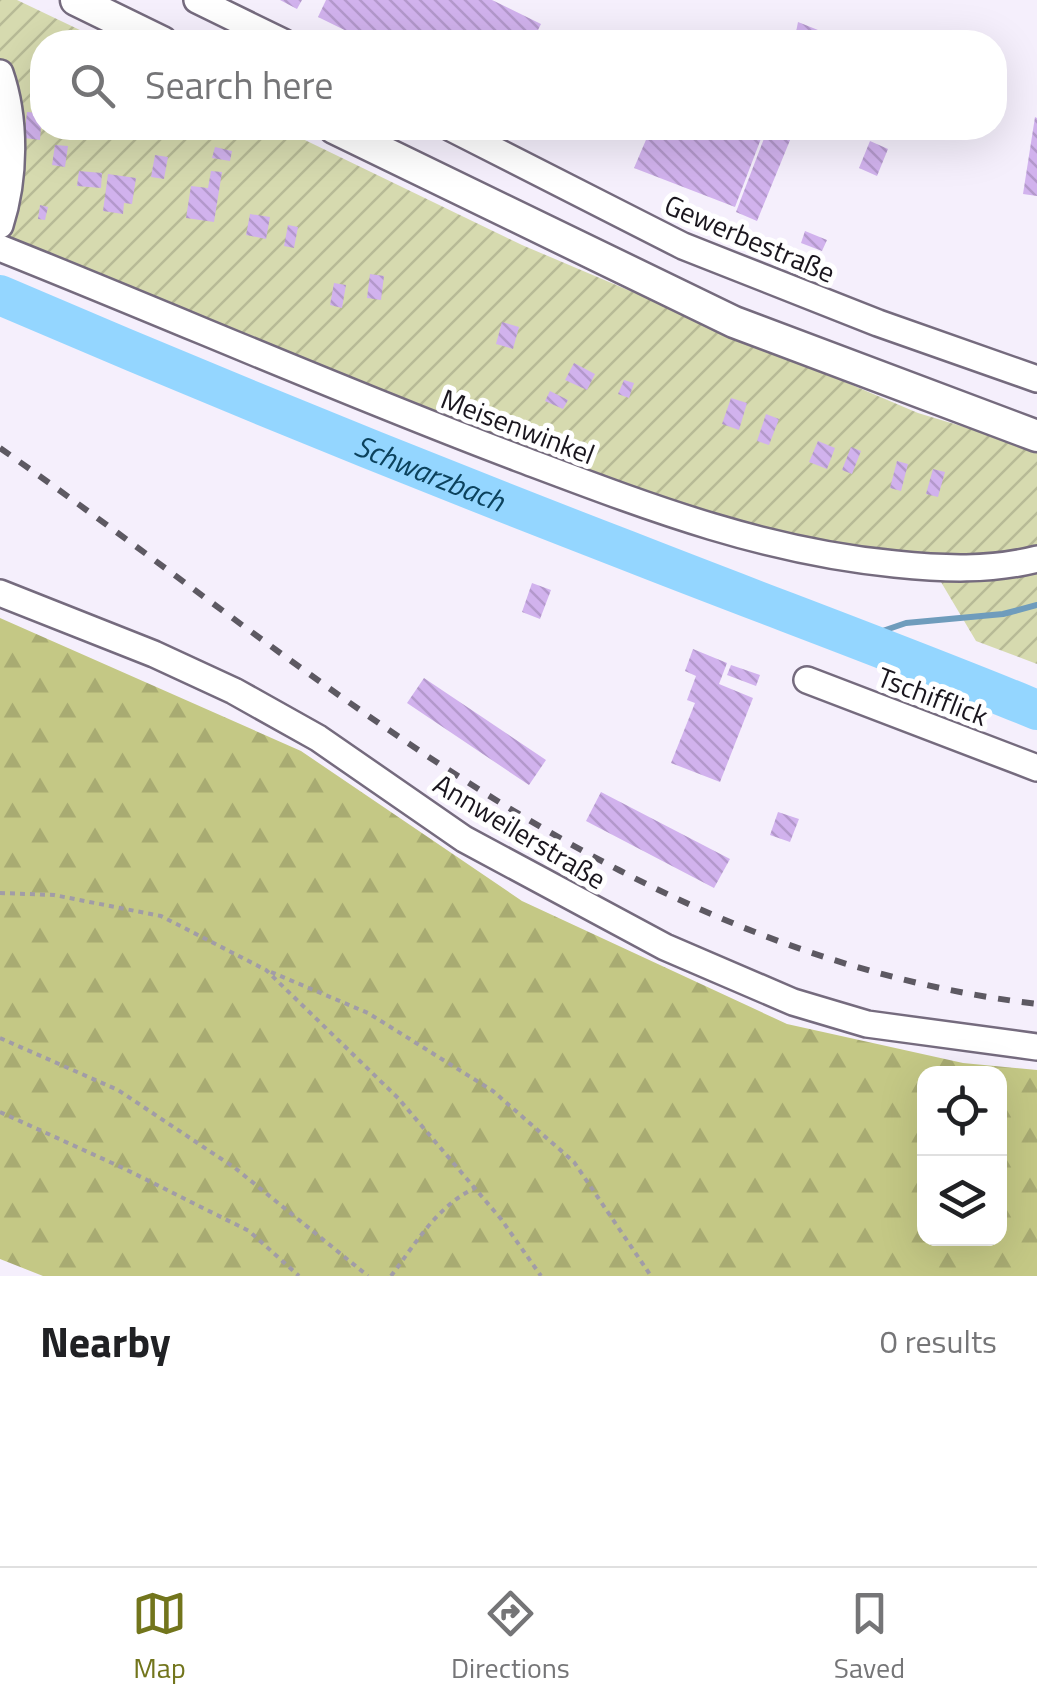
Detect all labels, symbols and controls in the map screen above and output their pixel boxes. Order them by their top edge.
search box [30,30,1007,140]
text: Search here [145,56,333,114]
icon: search [65,58,120,113]
street label: Gewerbestraße [658,183,842,293]
street label: Meisenwinkel [435,377,601,475]
water label: Schwarzbach [348,422,512,524]
street label: Tschifflick [871,655,995,737]
street label: Annweilerstraße [425,762,615,900]
map controls [917,1066,1007,1246]
button: locate [917,1066,1007,1156]
button: layers [917,1156,1007,1246]
text: Nearby [40,1309,171,1373]
text: 0 results [880,1317,997,1365]
tab: Map [132,1586,187,1689]
tab: Directions [451,1586,570,1689]
tab: Saved [834,1586,905,1689]

